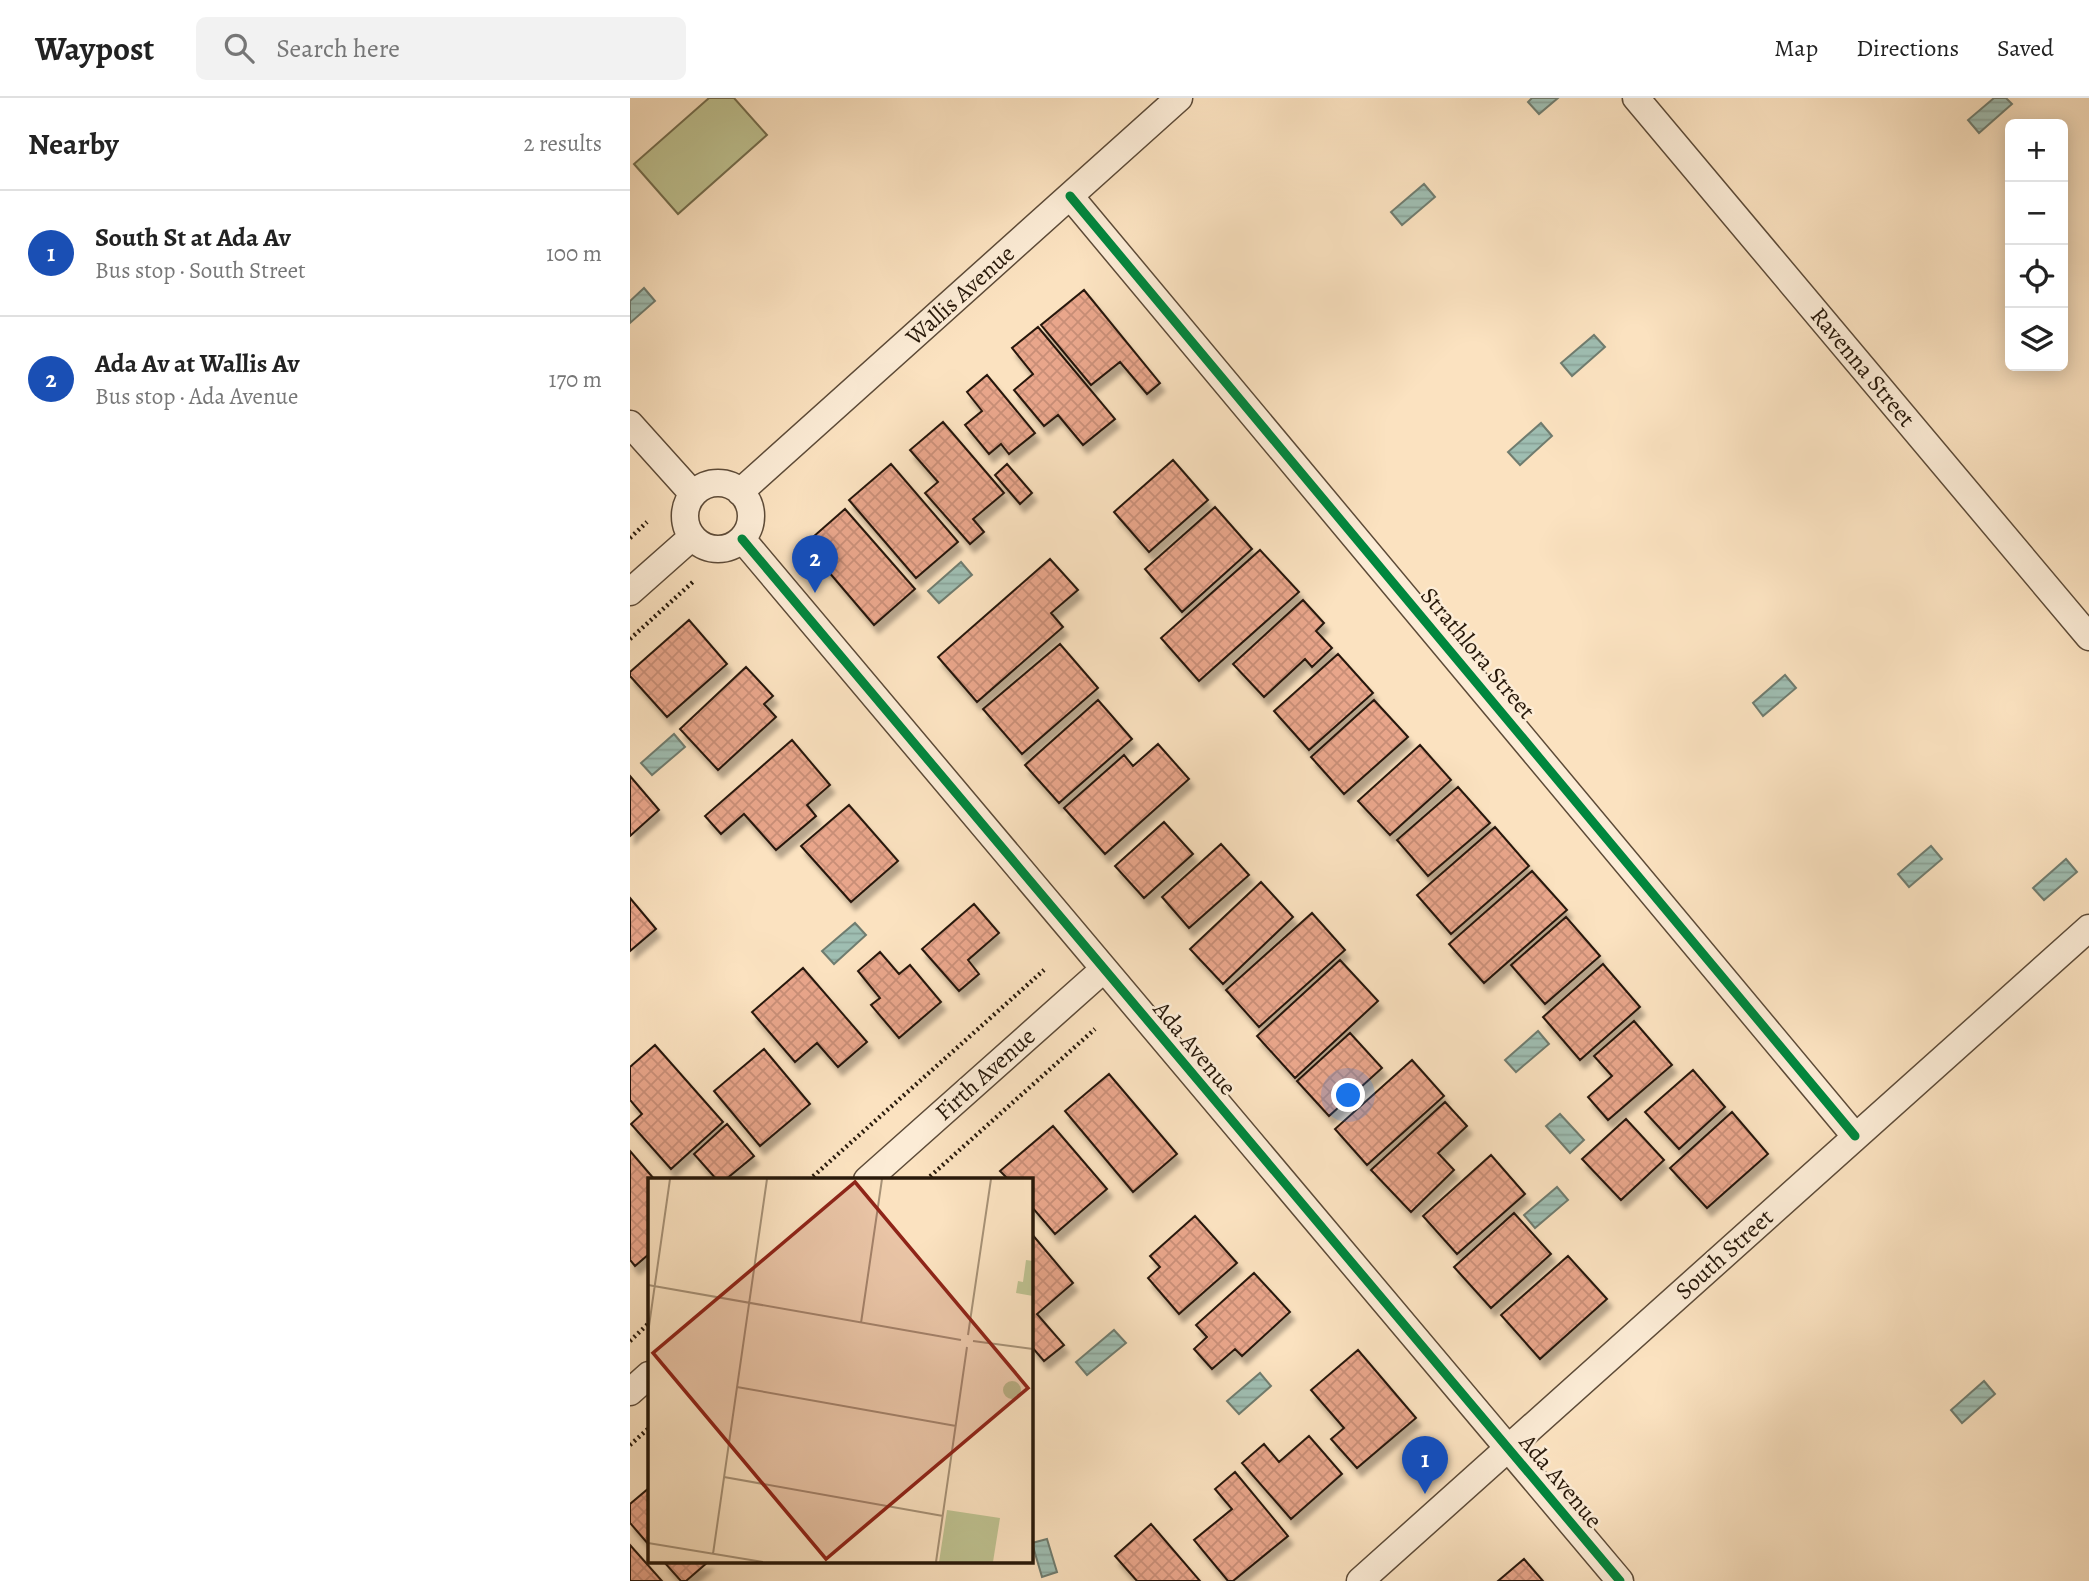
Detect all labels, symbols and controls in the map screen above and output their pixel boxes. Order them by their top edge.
search box [196,17,686,80]
text: Waypost [35,26,154,71]
icon: search [220,29,258,67]
text: Search here [276,31,400,66]
text: Map [1774,32,1818,64]
text: Directions [1856,32,1959,64]
text: Saved [1997,32,2054,64]
map controls [2005,119,2068,371]
button: + [2005,119,2068,182]
text: Nearby [28,124,119,164]
text: 2 results [524,128,602,159]
button: − [2005,182,2068,245]
text: South St at Ada Av [95,220,291,255]
text: 1 [47,238,55,269]
text: 100 m [546,238,602,269]
street label: Wallis Avenue [898,238,1021,353]
button: locate [2005,245,2068,308]
text: Bus stop · South Street [95,255,306,286]
street label: Ravenna Street [1803,300,1923,434]
button: layers [2005,308,2068,371]
text: Ada Av at Wallis Av [95,346,300,381]
text: 2 [45,364,57,395]
text: 170 m [549,364,602,395]
text: Bus stop · Ada Avenue [95,381,298,412]
pin: 2 [792,535,838,593]
street label: Strathlora Street [1413,580,1543,726]
street label: Ada Avenue [1145,993,1244,1102]
street label: Firth Avenue [928,1020,1042,1128]
your location [1331,1078,1365,1112]
inset map [648,1178,1032,1564]
street label: South Street [1668,1201,1780,1307]
street label: Ada Avenue [1511,1426,1610,1535]
pin: 1 [1402,1436,1448,1494]

